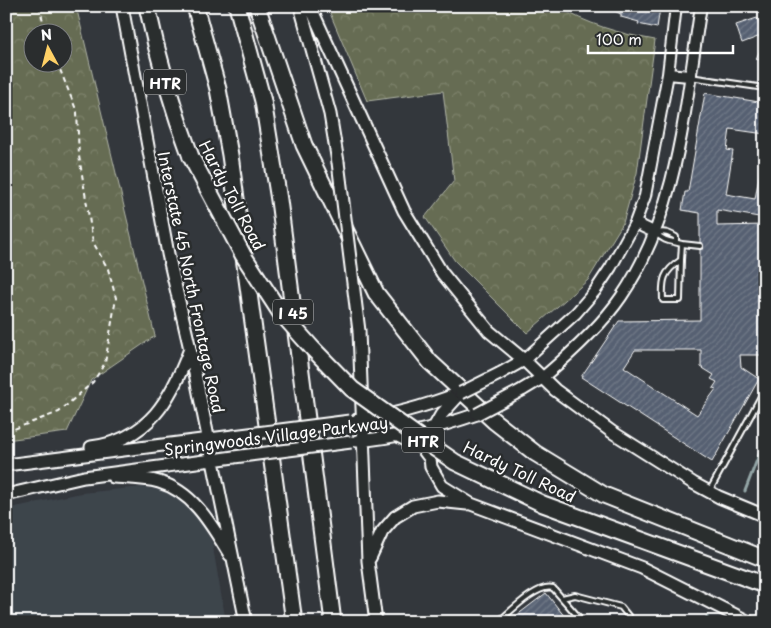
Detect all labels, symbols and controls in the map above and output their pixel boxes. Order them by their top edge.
north arrow [22,22,72,72]
scale bar [588,22,734,54]
text: N [40,24,53,46]
text: 100 m [596,27,642,50]
road number: HTR [144,70,186,94]
street label: Hardy Toll Road [194,136,272,254]
street label: Interstate 45 North Frontage Road [152,149,232,415]
road number: I 45 [273,300,313,324]
street label: Springwoods Village Parkway [163,409,389,461]
road number: HTR [402,428,444,452]
street label: Hardy Toll Road [460,434,580,508]

